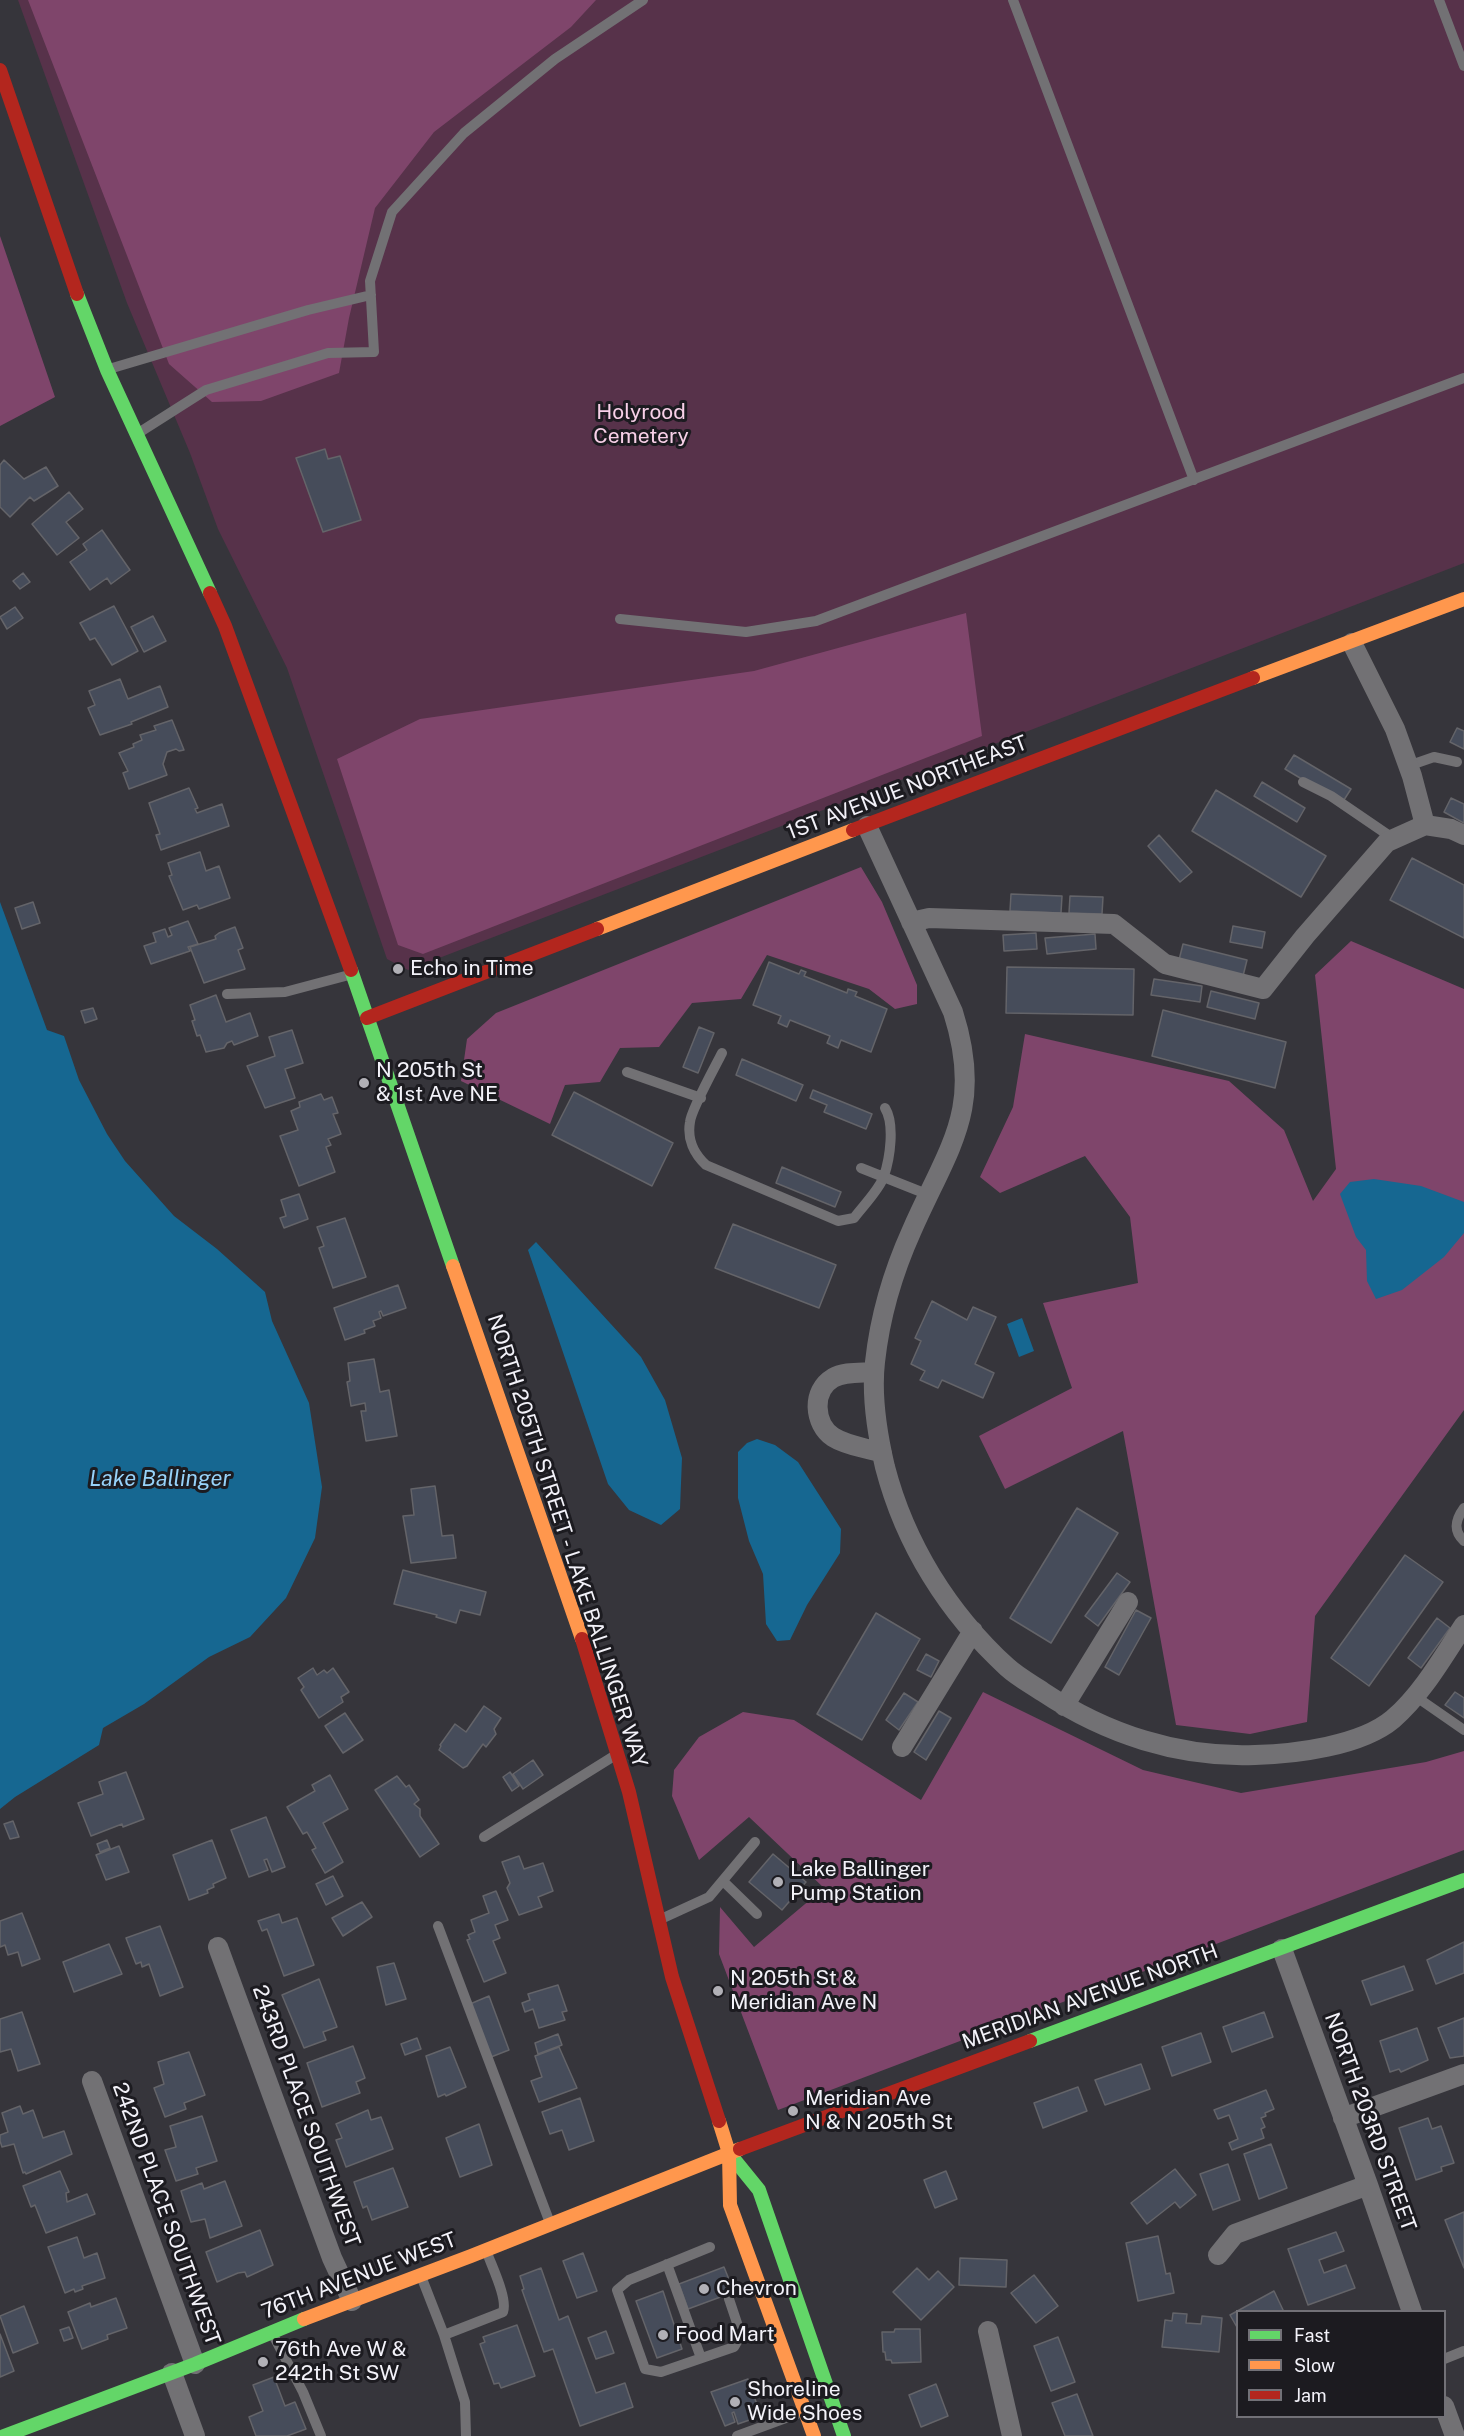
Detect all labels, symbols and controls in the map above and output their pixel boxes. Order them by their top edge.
park label: Holyrood Cemetery [593,400,689,450]
street label: 1ST AVENUE NORTHEAST [783,730,1031,846]
place label: Echo in Time [410,956,534,982]
marker: Echo in Time [391,962,405,976]
place label: N 205th St & 1st Ave NE [376,1058,498,1108]
marker: N 205th St & 1st Ave NE [357,1076,371,1090]
street label: NORTH 205TH STREET - LAKE BALLINGER WAY [482,1311,652,1771]
water label: Lake Ballinger [89,1466,231,1492]
place label: Lake Ballinger Pump Station [790,1857,930,1907]
marker: Lake Ballinger Pump Station [771,1875,785,1889]
street label: MERIDIAN AVENUE NORTH [959,1939,1221,2055]
place label: N 205th St & Meridian Ave N [730,1966,877,2016]
street label: 243RD PLACE SOUTHWEST [247,1982,365,2250]
marker: N 205th St & Meridian Ave N [711,1984,725,1998]
street label: NORTH 203RD STREET [1319,2009,1421,2235]
street label: 242ND PLACE SOUTHWEST [107,2079,225,2349]
place label: Meridian Ave N & N 205th St [805,2086,953,2136]
marker: Meridian Ave N & N 205th St [786,2104,800,2118]
street label: 76TH AVENUE WEST [258,2227,460,2325]
place label: Chevron [716,2276,797,2302]
marker: Chevron [697,2282,711,2296]
legend [1236,2310,1446,2418]
place label: Food Mart [675,2322,775,2348]
text: Fast [1294,2325,1330,2346]
marker: Food Mart [656,2328,670,2342]
place label: 76th Ave W & 242th St SW [275,2337,407,2387]
marker: 76th Ave W & 242th St SW [256,2355,270,2369]
text: Slow [1294,2355,1335,2376]
place label: Shoreline Wide Shoes [747,2377,862,2427]
text: Jam [1294,2385,1327,2406]
marker: Shoreline Wide Shoes [728,2395,742,2409]

